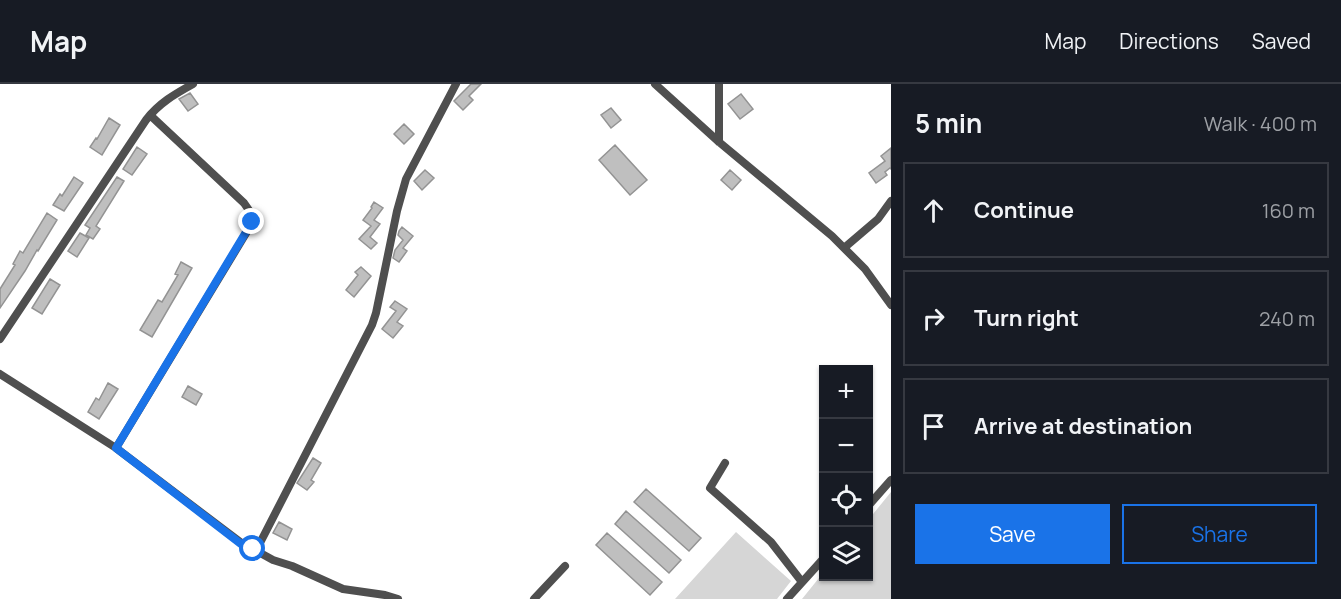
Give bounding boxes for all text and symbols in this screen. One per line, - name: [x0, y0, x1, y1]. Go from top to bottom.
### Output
- text: Map: [30, 22, 87, 60]
- text: Map: [1045, 27, 1086, 55]
- text: Directions: [1119, 27, 1219, 55]
- text: Saved: [1252, 27, 1311, 55]
- text: 5 min: [915, 105, 982, 141]
- text: Walk · 400 m: [1204, 110, 1317, 137]
- icon: ahead: [917, 194, 950, 227]
- text: Continue: [974, 195, 1074, 225]
- text: 160 m: [1262, 197, 1315, 224]
- route end: [238, 208, 264, 234]
- icon: right: [917, 302, 950, 335]
- text: Turn right: [974, 303, 1079, 333]
- text: 240 m: [1259, 305, 1315, 332]
- map controls: [819, 365, 873, 581]
- button: +: [819, 365, 873, 419]
- icon: arrive: [917, 410, 950, 443]
- text: Arrive at destination: [974, 411, 1192, 441]
- button: −: [819, 419, 873, 473]
- button: locate: [819, 473, 873, 527]
- button: Save: [915, 504, 1110, 564]
- button: Share: [1122, 504, 1317, 564]
- button: layers: [819, 527, 873, 581]
- route start: [239, 535, 265, 561]

